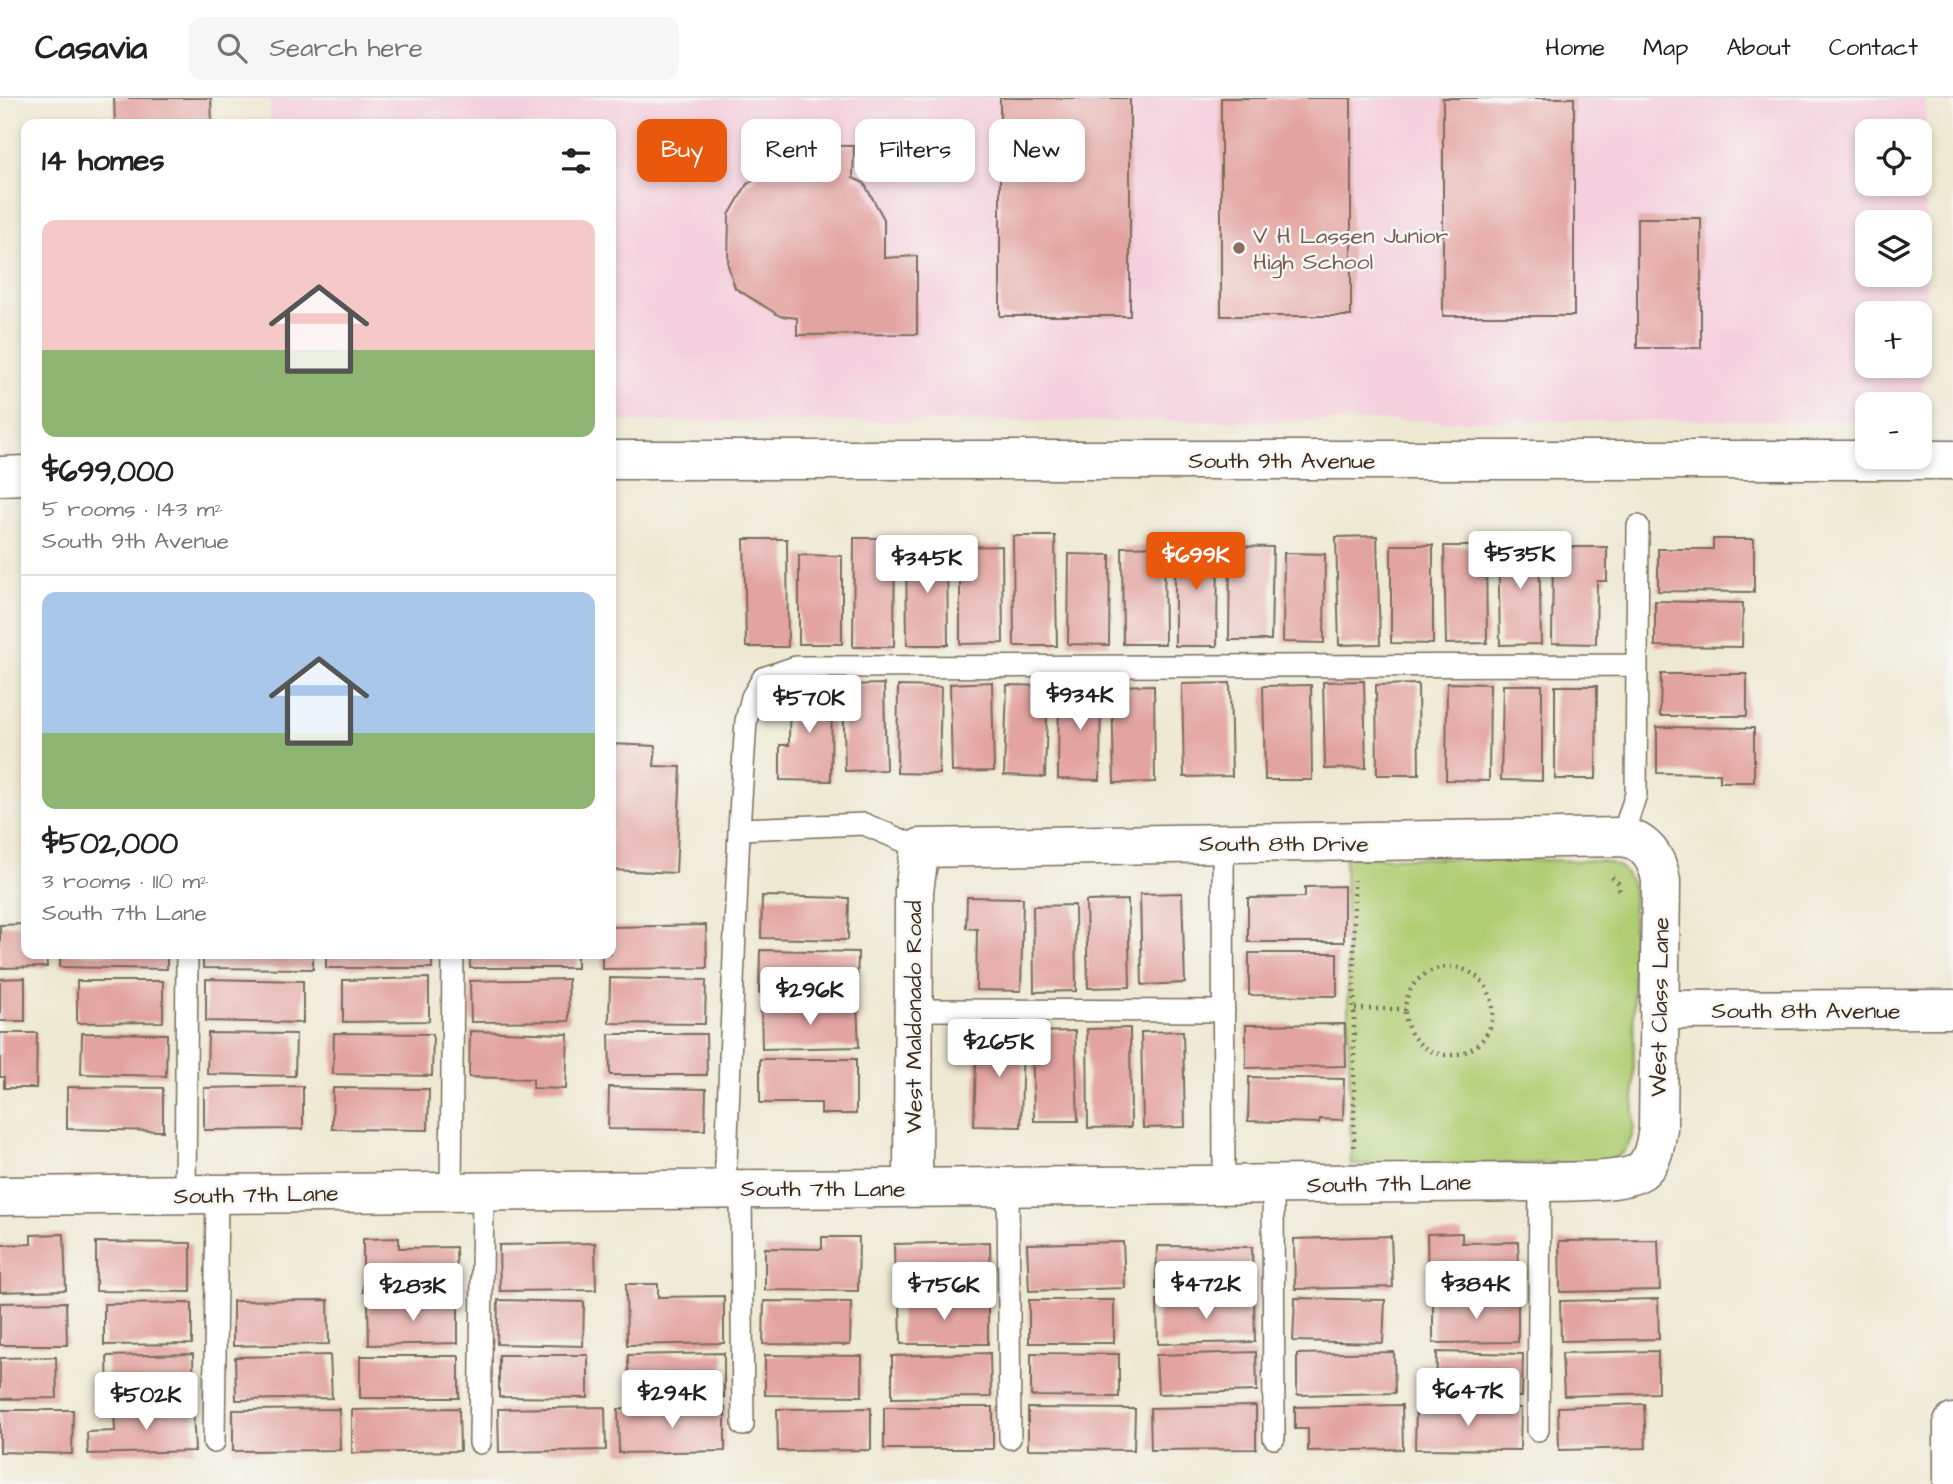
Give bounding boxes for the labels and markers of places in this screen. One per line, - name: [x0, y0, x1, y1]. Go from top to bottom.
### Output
- place label: V H Lassen Junior High School: [1253, 220, 1448, 279]
- marker: V H Lassen Junior High School: [1231, 240, 1247, 256]
- pin: $699K: [1147, 532, 1245, 592]
- pin: $535K: [1471, 532, 1569, 591]
- pin: $345K: [878, 536, 976, 595]
- pin: $934K: [1031, 672, 1129, 732]
- pin: $570K: [760, 676, 858, 735]
- pin: $296K: [761, 968, 859, 1027]
- pin: $265K: [950, 1020, 1048, 1079]
- pin: $756K: [895, 1262, 993, 1322]
- pin: $472K: [1157, 1262, 1255, 1321]
- pin: $384K: [1427, 1262, 1525, 1321]
- pin: $283K: [364, 1264, 462, 1323]
- pin: $647K: [1419, 1368, 1517, 1428]
- pin: $294K: [623, 1370, 721, 1430]
- pin: $502K: [97, 1372, 195, 1432]

